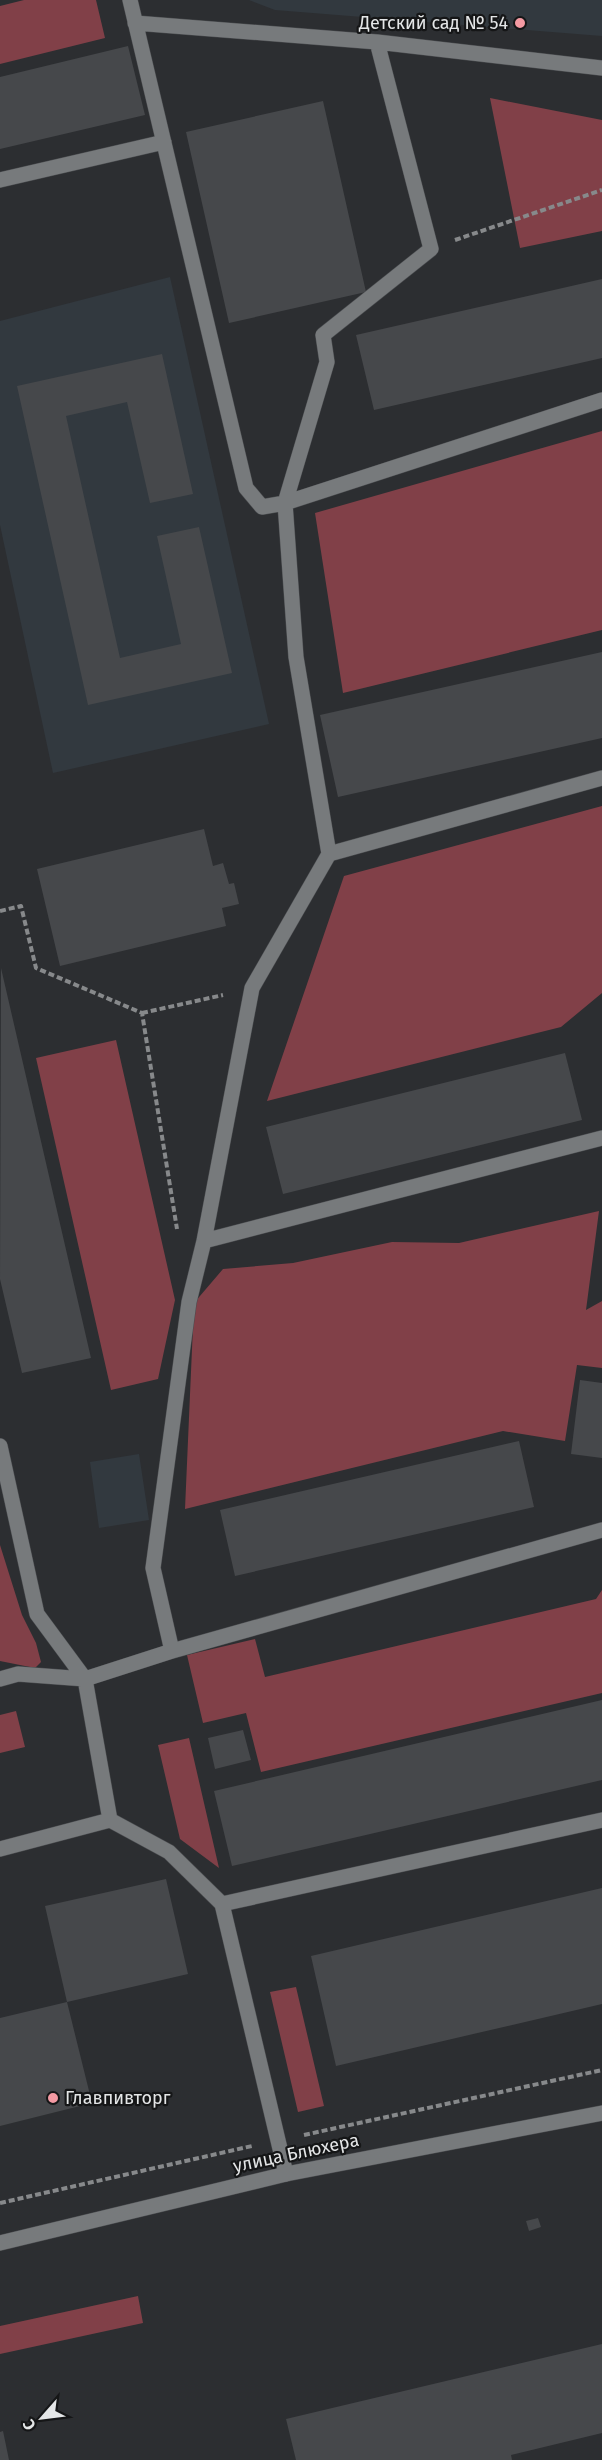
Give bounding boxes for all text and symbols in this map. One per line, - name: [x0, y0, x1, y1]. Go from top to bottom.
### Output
- place label: Детский сад № 54: [358, 12, 508, 34]
- marker: Детский сад № 54: [513, 16, 527, 30]
- place label: Главпивторг: [65, 2087, 171, 2109]
- marker: Главпивторг: [46, 2091, 60, 2105]
- street label: улица Блюхера: [231, 2129, 361, 2177]
- north arrow: [12, 2388, 72, 2448]
- text: С: [18, 2416, 40, 2433]

